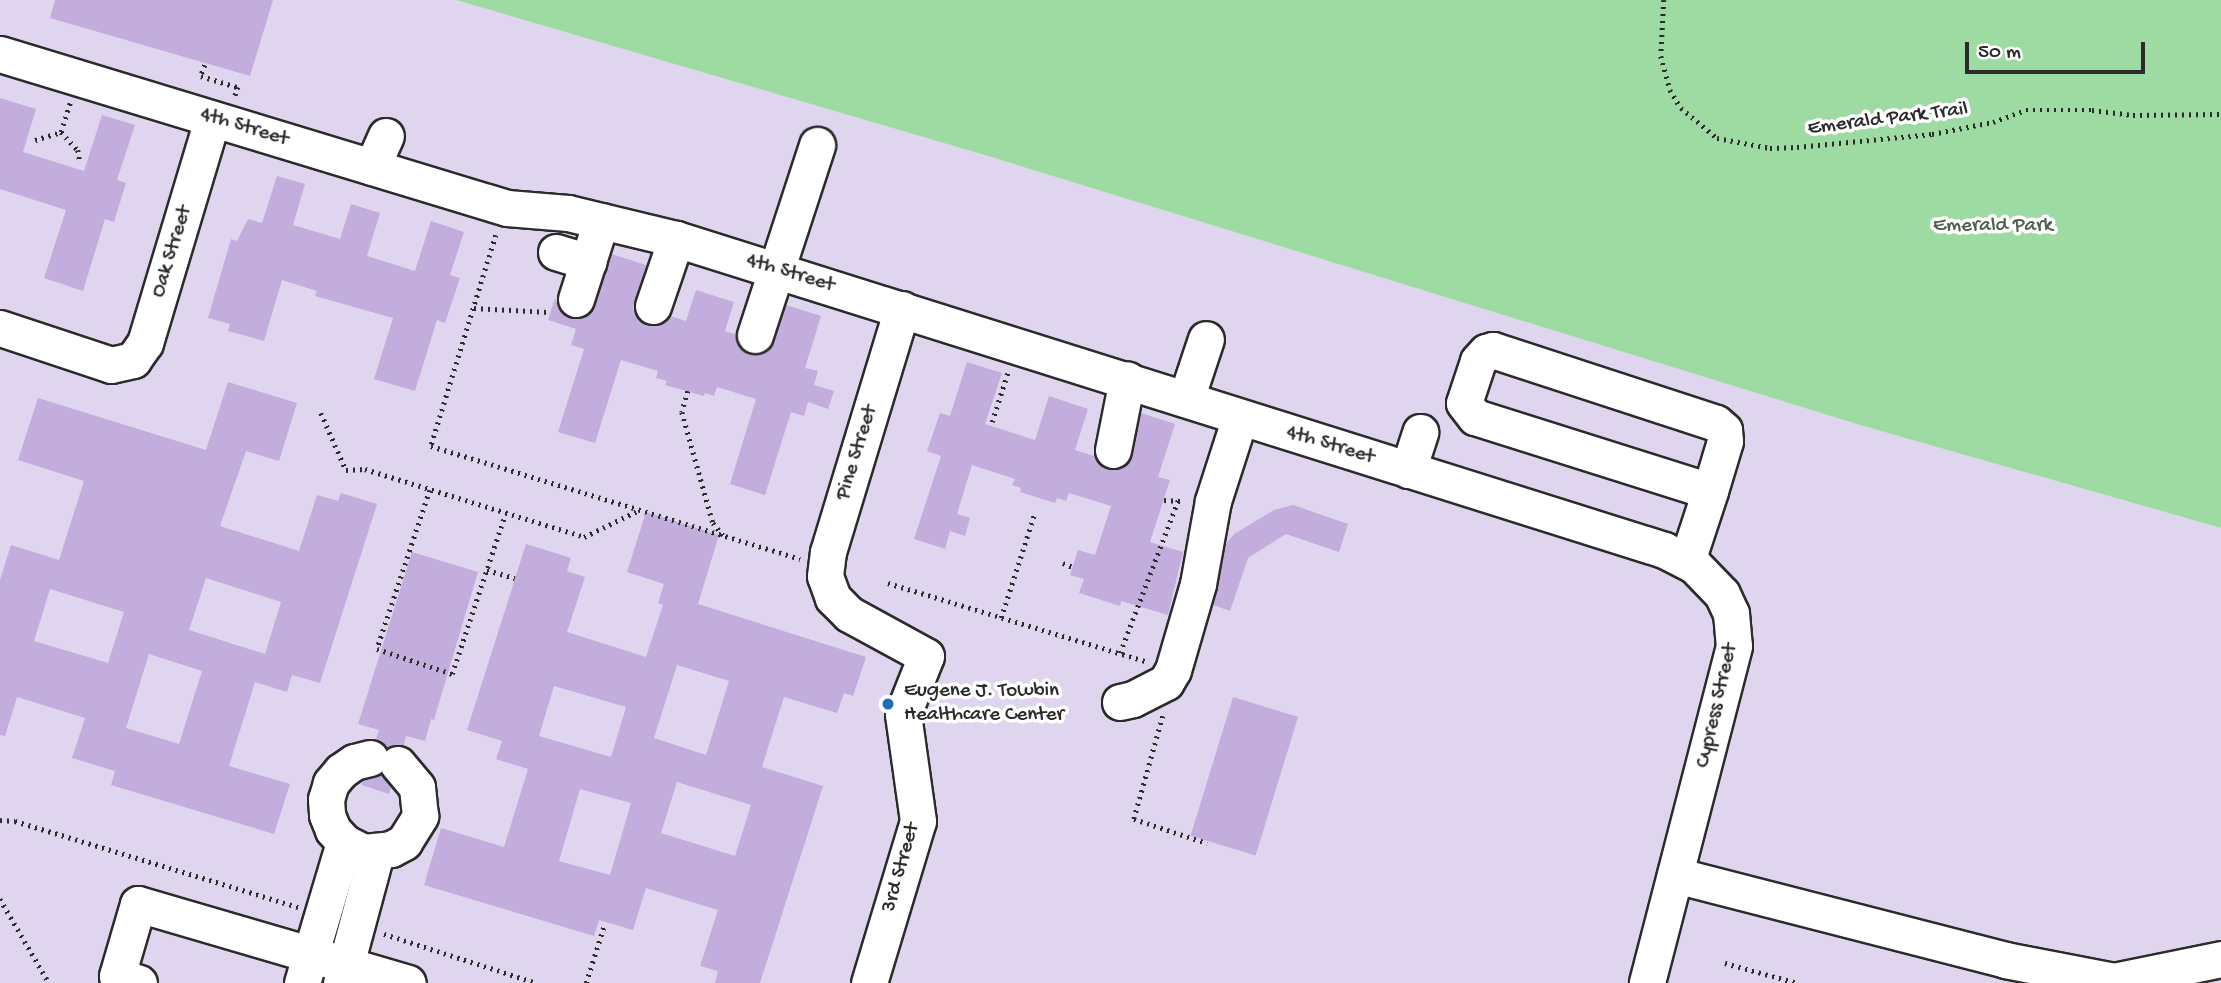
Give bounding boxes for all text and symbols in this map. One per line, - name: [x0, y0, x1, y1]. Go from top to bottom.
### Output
- scale bar: [1969, 28, 2149, 72]
- text: 50 m: [1978, 41, 2021, 66]
- street label: Emerald Park Trail: [1806, 98, 1970, 142]
- street label: 4th Street: [197, 103, 291, 153]
- street label: Oak Street: [147, 203, 199, 301]
- park label: Emerald Park: [1933, 214, 2053, 240]
- street label: 4th Street: [743, 249, 837, 299]
- street label: Pine Street: [832, 402, 884, 504]
- street label: 4th Street: [1283, 421, 1377, 471]
- street label: Cypress Street: [1691, 641, 1745, 771]
- place label: Eugene J. Towbin Healthcare Center: [904, 679, 1064, 729]
- marker: Eugene J. Towbin Healthcare Center: [878, 694, 898, 714]
- street label: 3rd Street: [877, 820, 927, 916]

